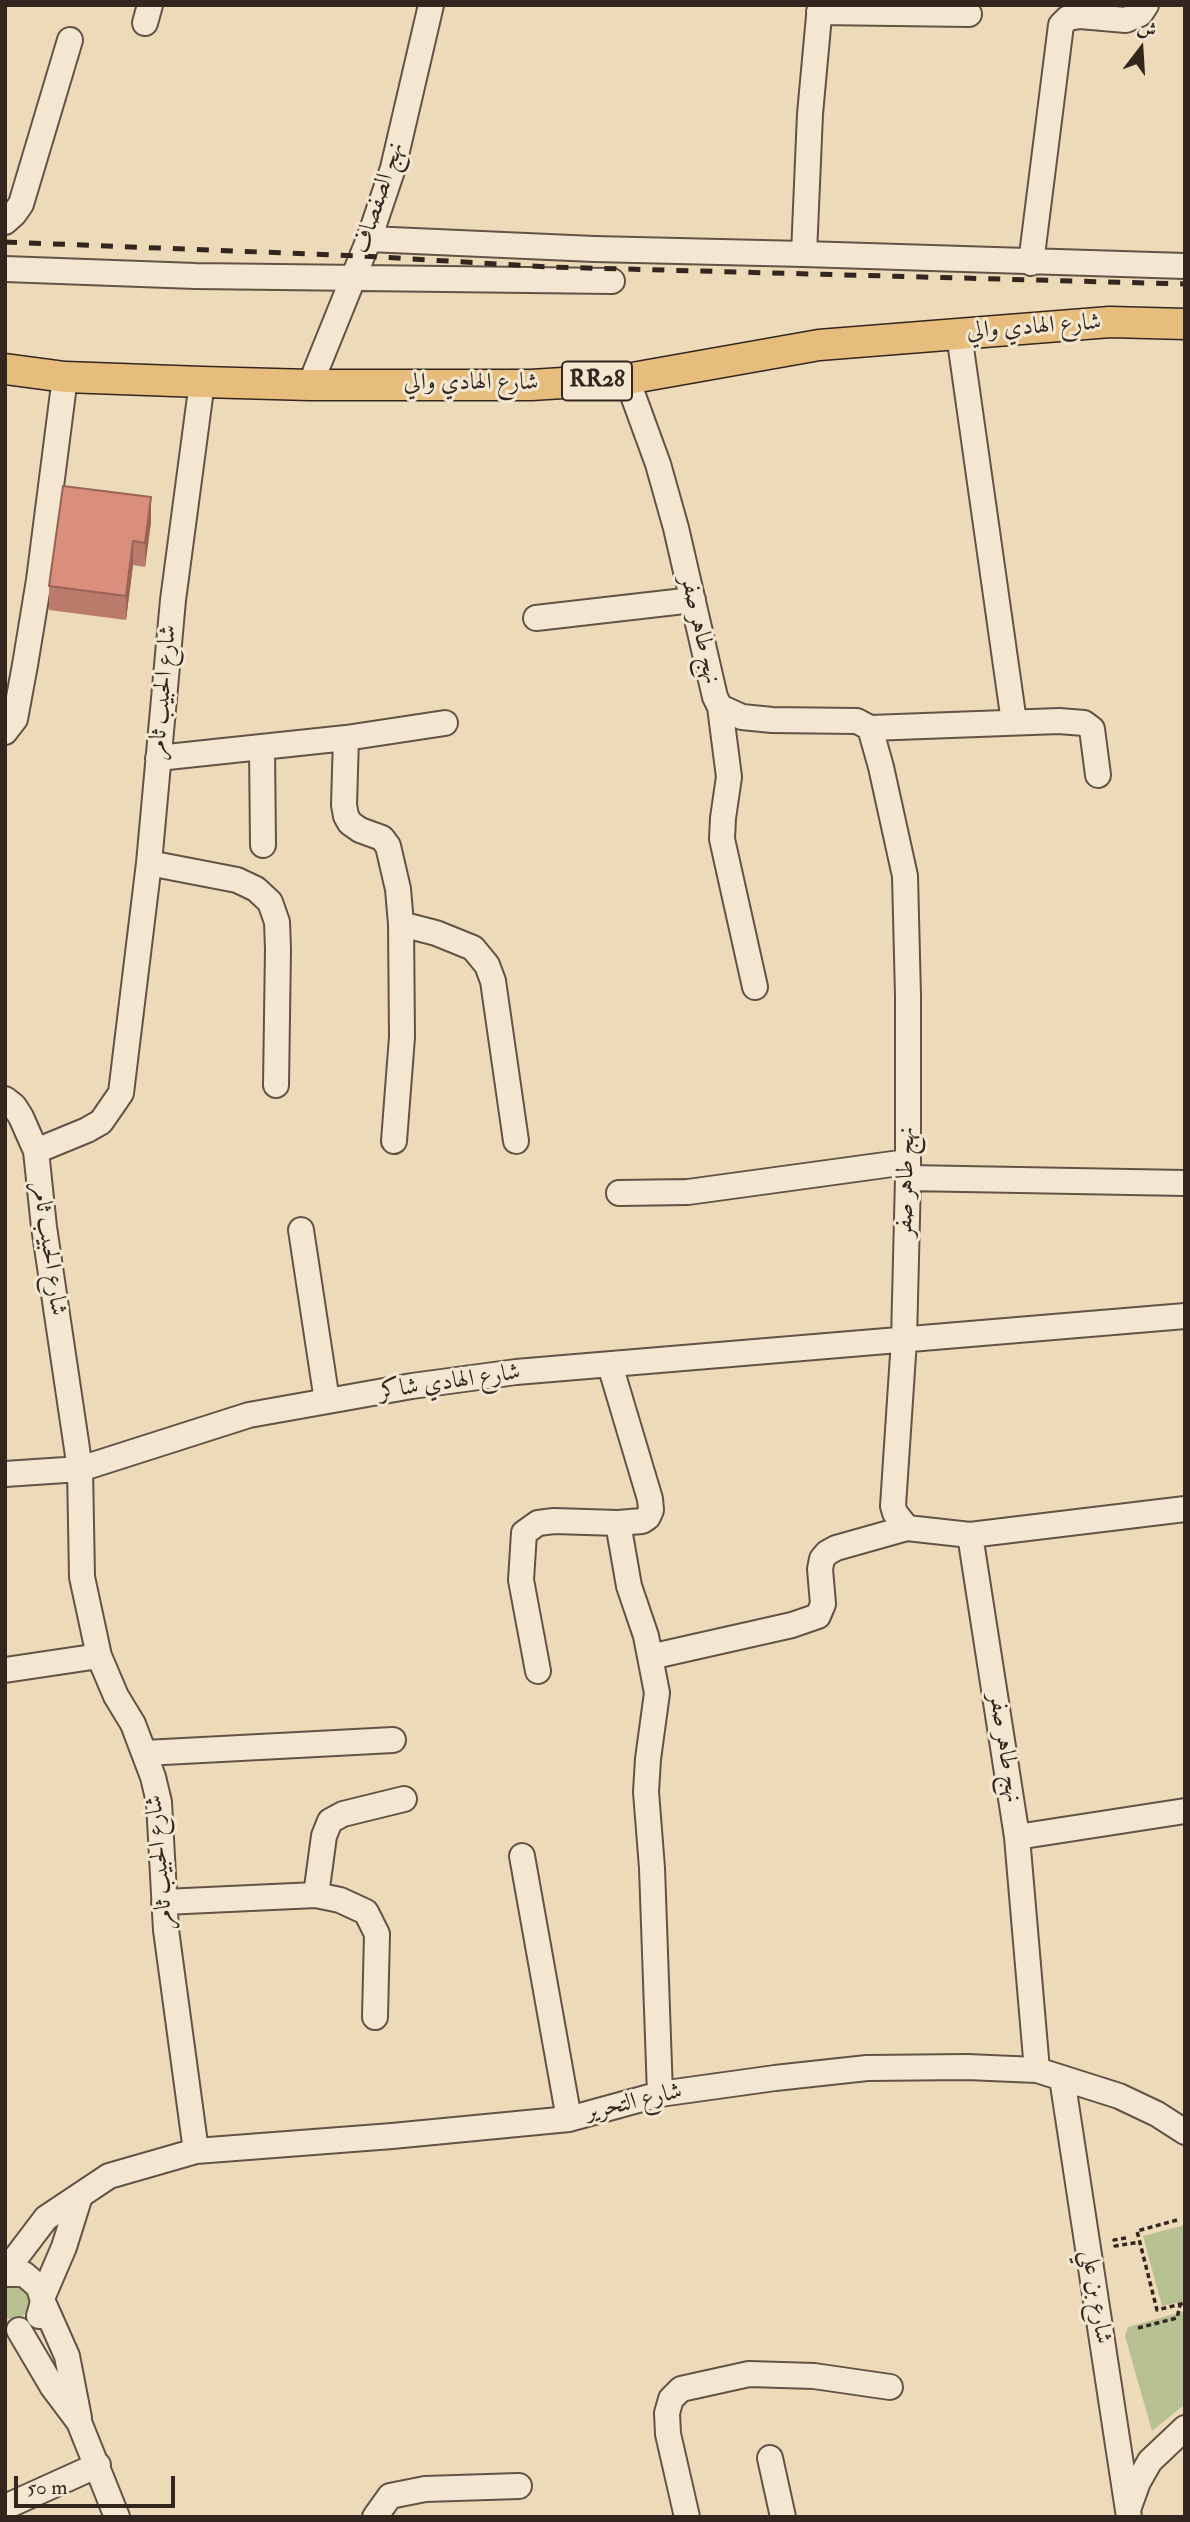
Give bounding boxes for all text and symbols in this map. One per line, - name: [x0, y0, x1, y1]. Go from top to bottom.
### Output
- north arrow: [1106, 14, 1176, 84]
- text: ش: [1135, 15, 1160, 43]
- street label: نهج الصفصاف: [348, 139, 412, 257]
- street label: شارع الهادي والي: [966, 309, 1102, 347]
- road number: RR28: [562, 362, 632, 400]
- street label: شارع الهادي والي: [404, 370, 538, 398]
- street label: نهج طاهر صفر: [673, 573, 725, 687]
- street label: شارع الحبيب ثامر: [144, 624, 184, 760]
- street label: نهج طاهر صفر: [892, 1127, 922, 1237]
- street label: شارع الحبيب ثامر: [24, 1180, 72, 1318]
- street label: شارع الهادي شاكر: [378, 1359, 522, 1407]
- street label: نهج طاهر صفر: [981, 1691, 1027, 1805]
- street label: شارع الحبيب ثامر: [141, 1794, 181, 1930]
- street label: شارع التحرير: [583, 2078, 685, 2128]
- street label: شارع بن علي: [1073, 2248, 1117, 2346]
- scale bar: [18, 2462, 178, 2506]
- text: 50 m: [27, 2474, 68, 2501]

